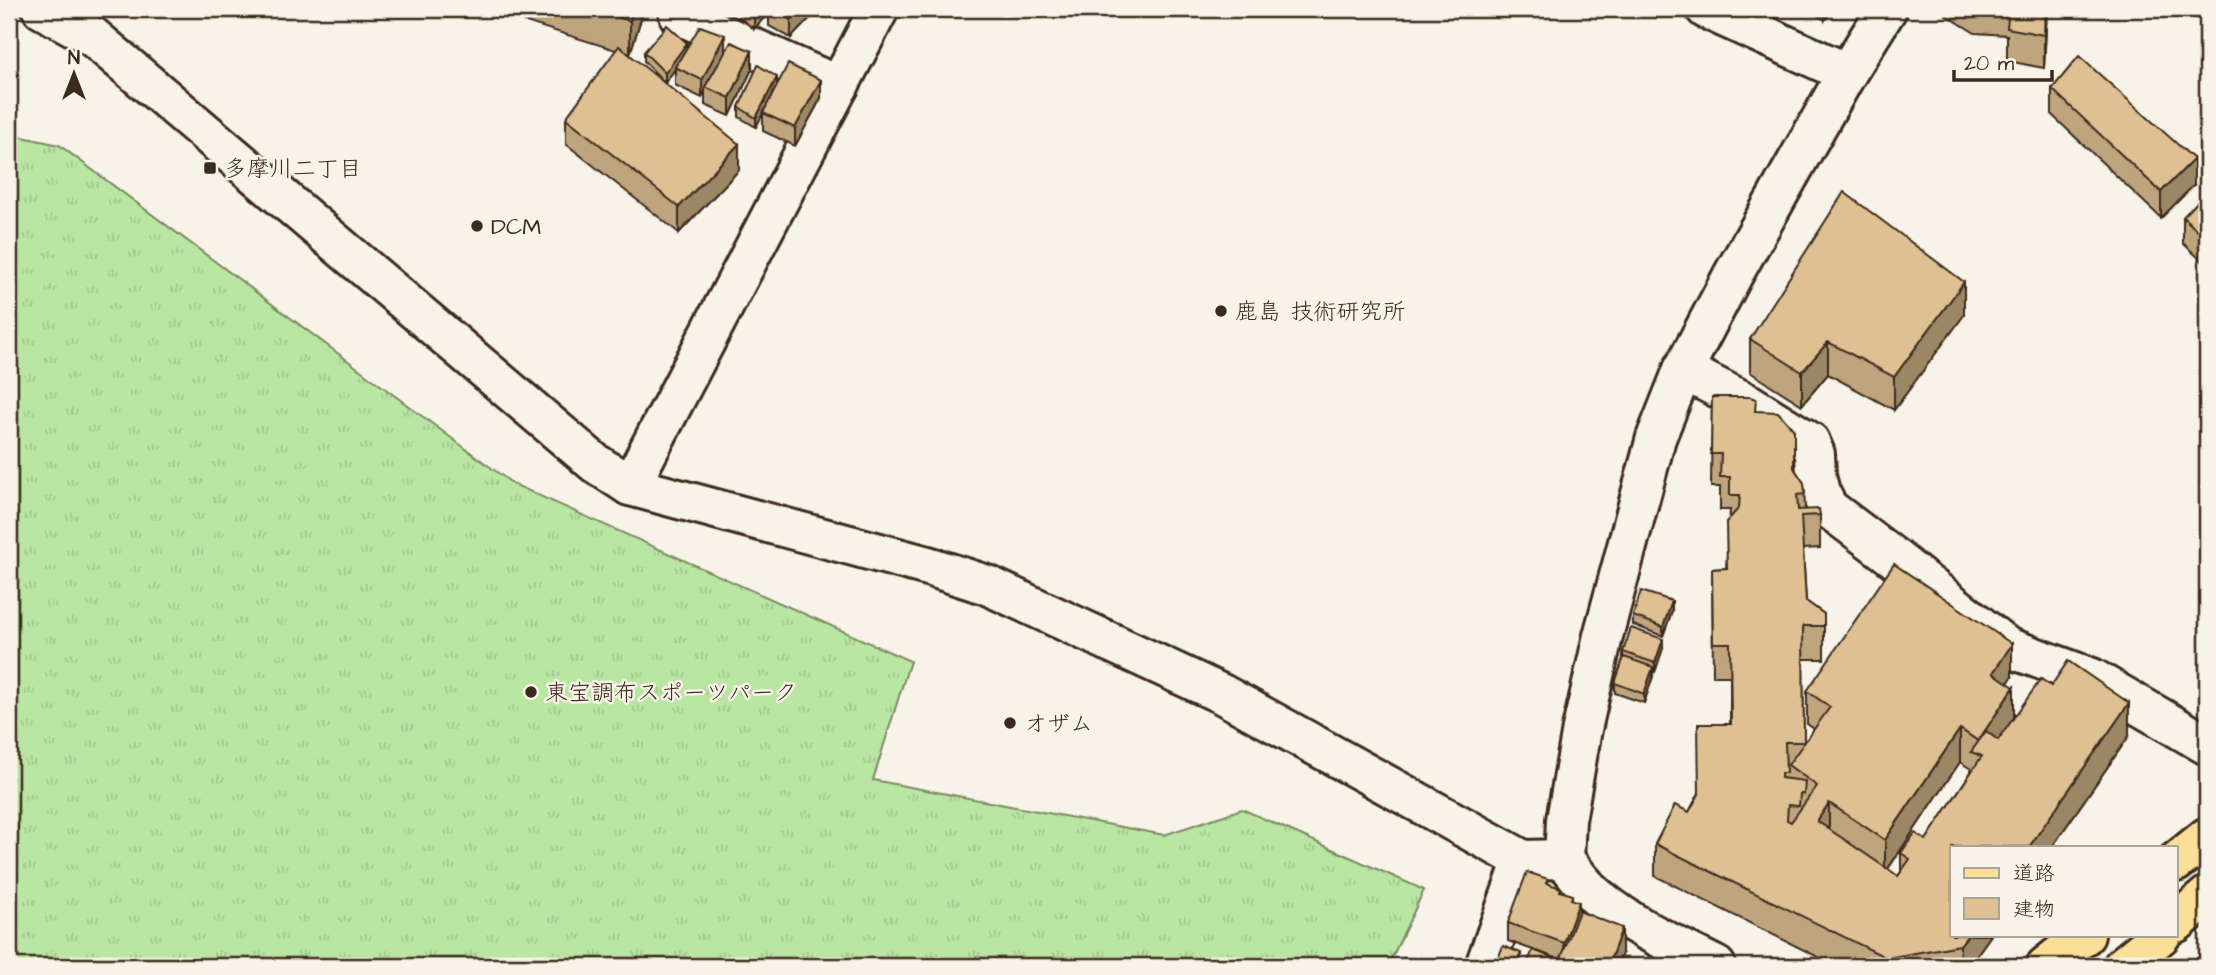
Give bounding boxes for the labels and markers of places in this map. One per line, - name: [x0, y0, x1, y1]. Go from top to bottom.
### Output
- place label: 多摩川二丁目: [224, 153, 362, 185]
- marker: 多摩川二丁目: [202, 160, 218, 176]
- place label: DCM: [491, 211, 541, 243]
- marker: DCM: [469, 218, 485, 234]
- place label: 鹿島 技術研究所: [1235, 296, 1405, 328]
- marker: 鹿島 技術研究所: [1213, 303, 1229, 319]
- place label: 東宝調布スポーツパーク: [545, 677, 797, 709]
- marker: 東宝調布スポーツパーク: [523, 684, 539, 700]
- place label: オザム: [1024, 708, 1093, 740]
- marker: オザム: [1002, 715, 1018, 731]

